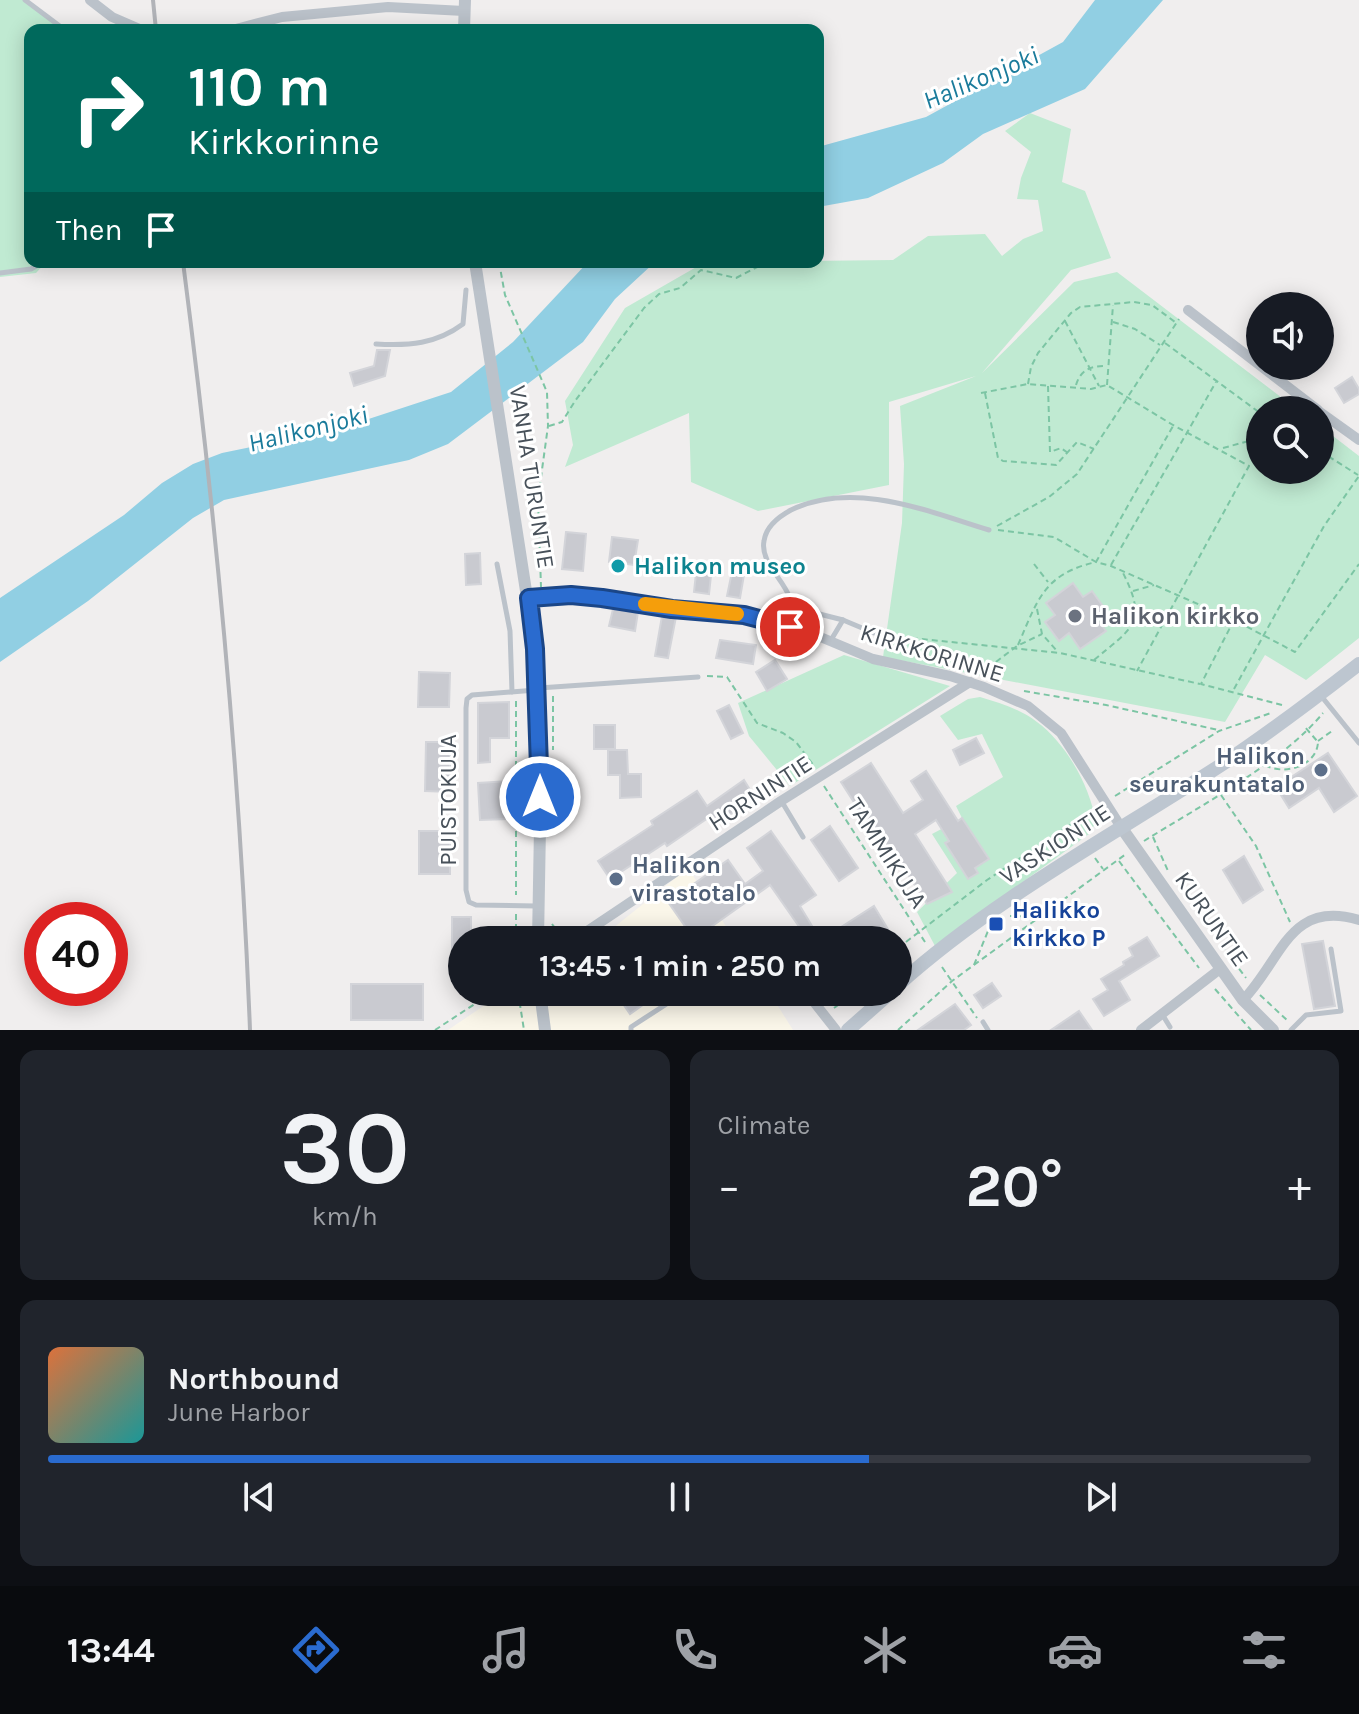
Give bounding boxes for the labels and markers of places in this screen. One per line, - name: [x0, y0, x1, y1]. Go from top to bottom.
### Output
- place label: Halikon museo: [634, 552, 806, 580]
- marker: Halikon museo: [609, 557, 627, 575]
- pin: [756, 593, 824, 661]
- place label: Halikon kirkko: [1091, 602, 1259, 630]
- marker: Halikon kirkko: [1066, 607, 1084, 625]
- place label: Halikon seurakuntatalo: [1129, 742, 1305, 798]
- marker: Halikon seurakuntatalo: [1312, 761, 1330, 779]
- place label: Halikon virastotalo: [632, 851, 756, 907]
- marker: Halikon virastotalo: [607, 870, 625, 888]
- place label: Halikko kirkko P: [1012, 896, 1106, 952]
- marker: Halikko kirkko P: [987, 915, 1005, 933]

